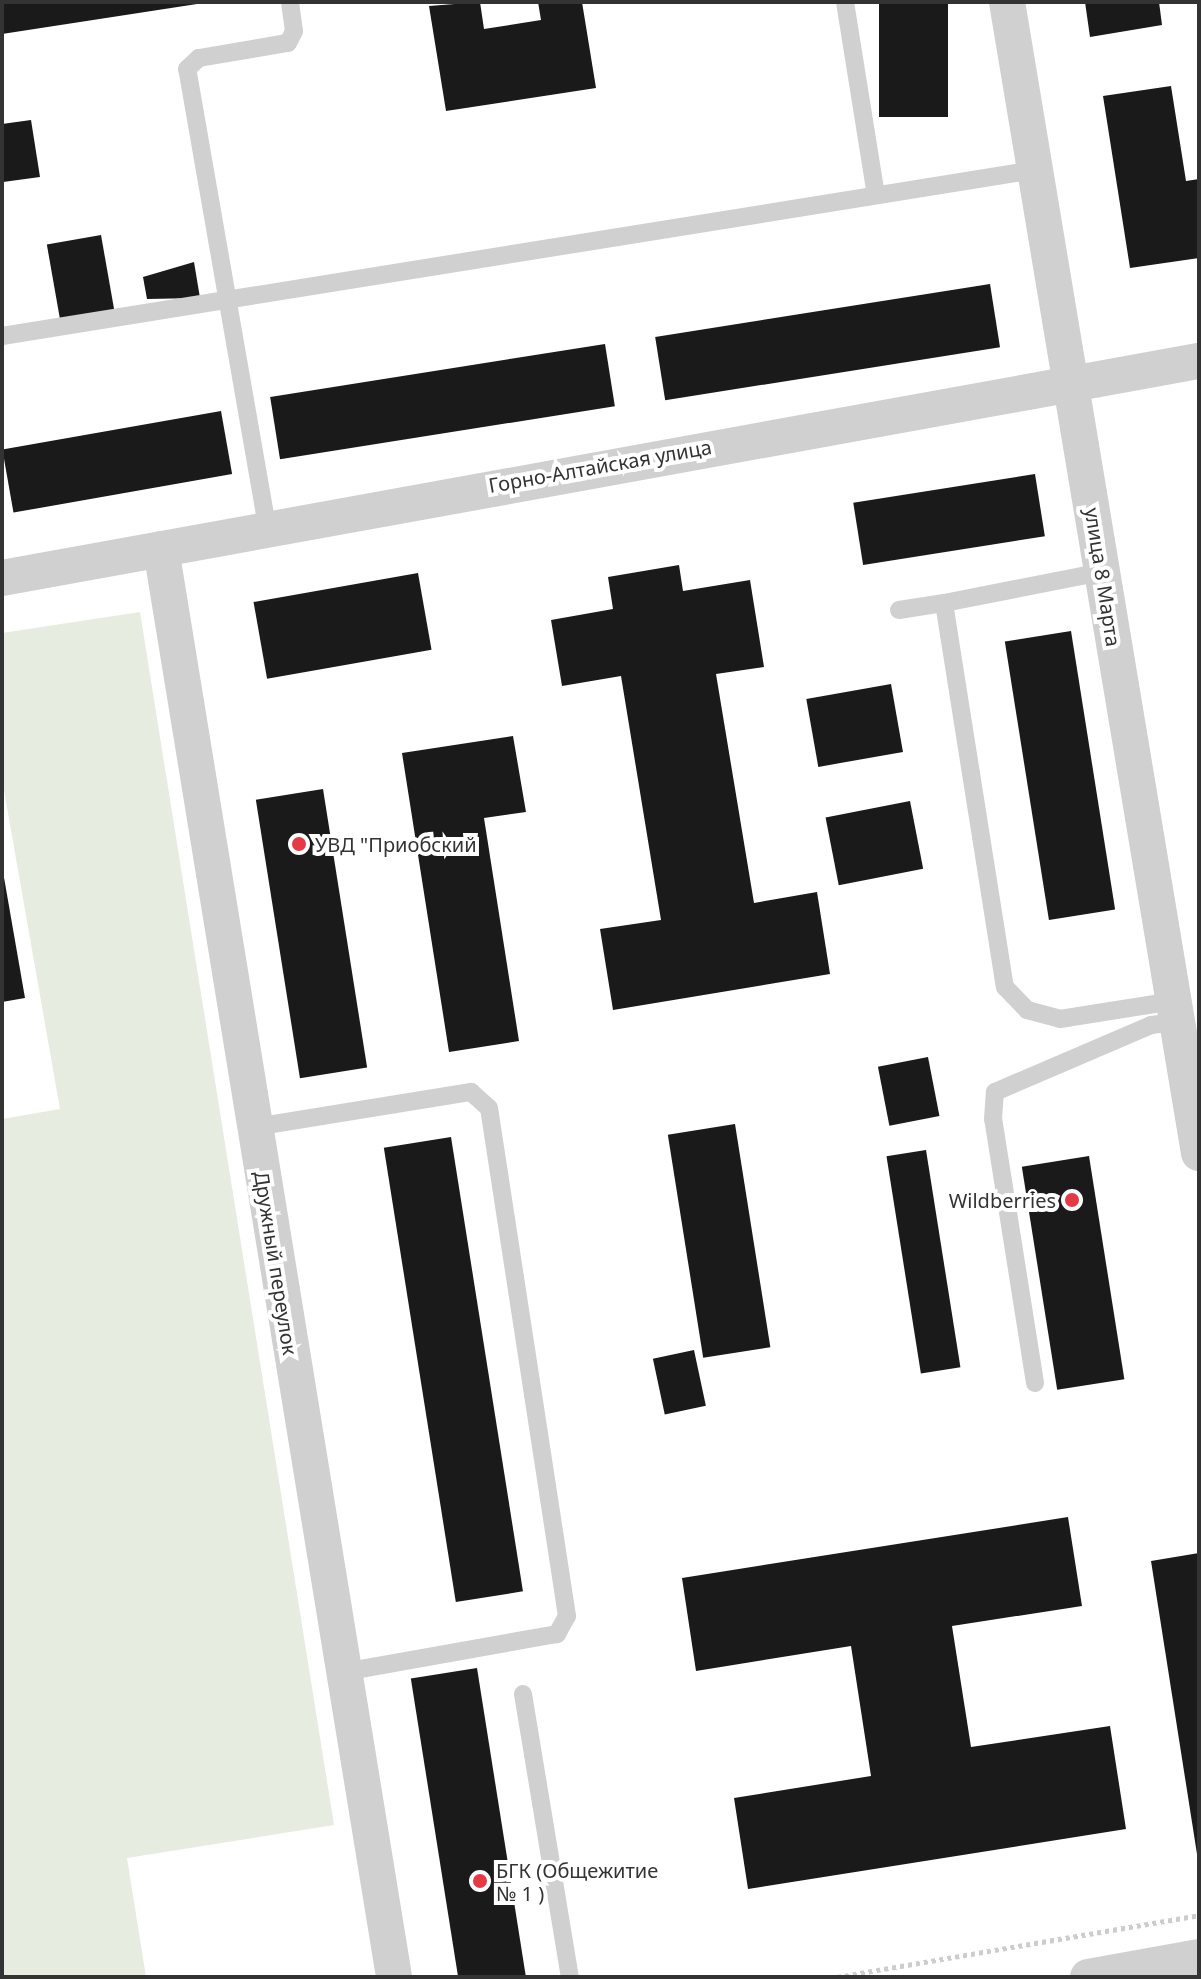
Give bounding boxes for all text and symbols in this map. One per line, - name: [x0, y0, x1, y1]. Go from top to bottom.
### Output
- street label: Горно-Алтайская улица: [487, 435, 713, 497]
- street label: улица 8 Марта: [1080, 506, 1126, 648]
- place label: УВД "Приобский: [315, 832, 477, 856]
- marker: УВД "Приобский: [290, 835, 308, 853]
- street label: Дружный переулок: [250, 1169, 302, 1357]
- place label: Wildberries: [949, 1188, 1056, 1212]
- marker: Wildberries: [1063, 1191, 1081, 1209]
- place label: БГК (Общежитие № 1 ): [496, 1858, 658, 1905]
- marker: БГК (Общежитие № 1 ): [471, 1872, 489, 1890]

